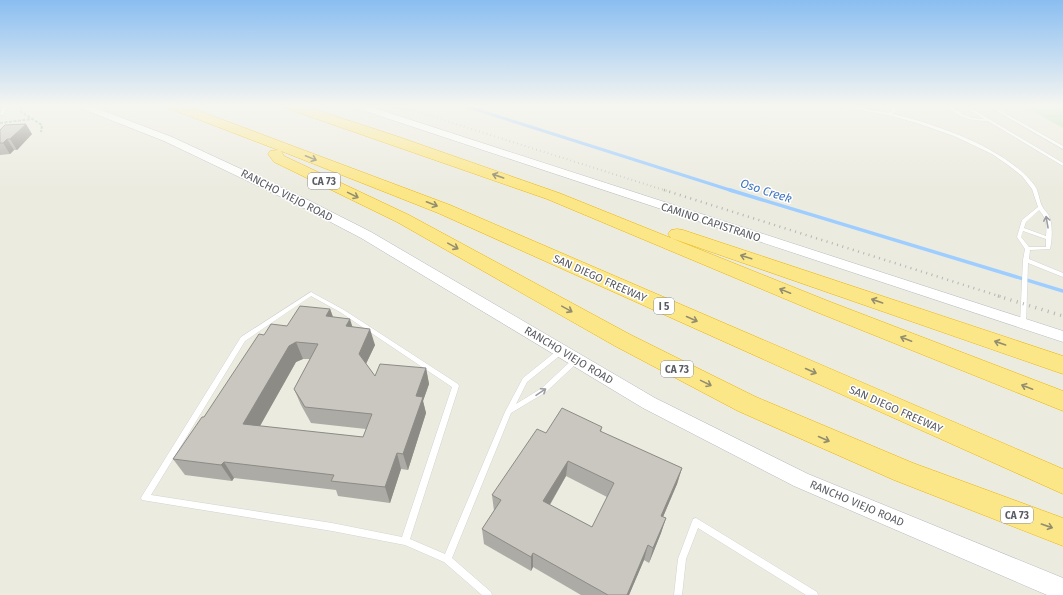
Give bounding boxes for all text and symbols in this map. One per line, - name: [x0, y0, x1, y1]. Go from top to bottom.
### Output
- one-way arrow: [305, 155, 317, 162]
- street label: RANCHO VIEJO ROAD: [239, 167, 335, 224]
- one-way arrow: [491, 172, 504, 179]
- road number: CA 73: [308, 173, 340, 189]
- water label: Oso Creek: [738, 176, 794, 206]
- one-way arrow: [347, 192, 359, 199]
- street label: CAMINO CAPISTRANO: [659, 200, 762, 245]
- one-way arrow: [426, 201, 438, 209]
- one-way arrow: [1043, 216, 1051, 229]
- one-way arrow: [447, 243, 459, 251]
- street label: SAN DIEGO FREEWAY: [551, 252, 649, 305]
- one-way arrow: [741, 252, 753, 260]
- one-way arrow: [779, 287, 791, 294]
- one-way arrow: [870, 297, 883, 304]
- road number: I 5: [654, 298, 674, 314]
- one-way arrow: [561, 305, 573, 313]
- one-way arrow: [686, 316, 698, 323]
- street label: RANCHO VIEJO ROAD: [522, 324, 615, 387]
- one-way arrow: [900, 335, 912, 342]
- one-way arrow: [993, 339, 1006, 346]
- road number: CA 73: [661, 361, 693, 377]
- one-way arrow: [805, 368, 817, 376]
- one-way arrow: [700, 380, 712, 387]
- one-way arrow: [1021, 382, 1033, 390]
- street label: SAN DIEGO FREEWAY: [847, 383, 945, 436]
- one-way arrow: [535, 388, 546, 396]
- one-way arrow: [818, 436, 830, 443]
- street label: RANCHO VIEJO ROAD: [808, 478, 906, 529]
- road number: CA 73: [1001, 507, 1033, 523]
- one-way arrow: [1041, 523, 1054, 530]

